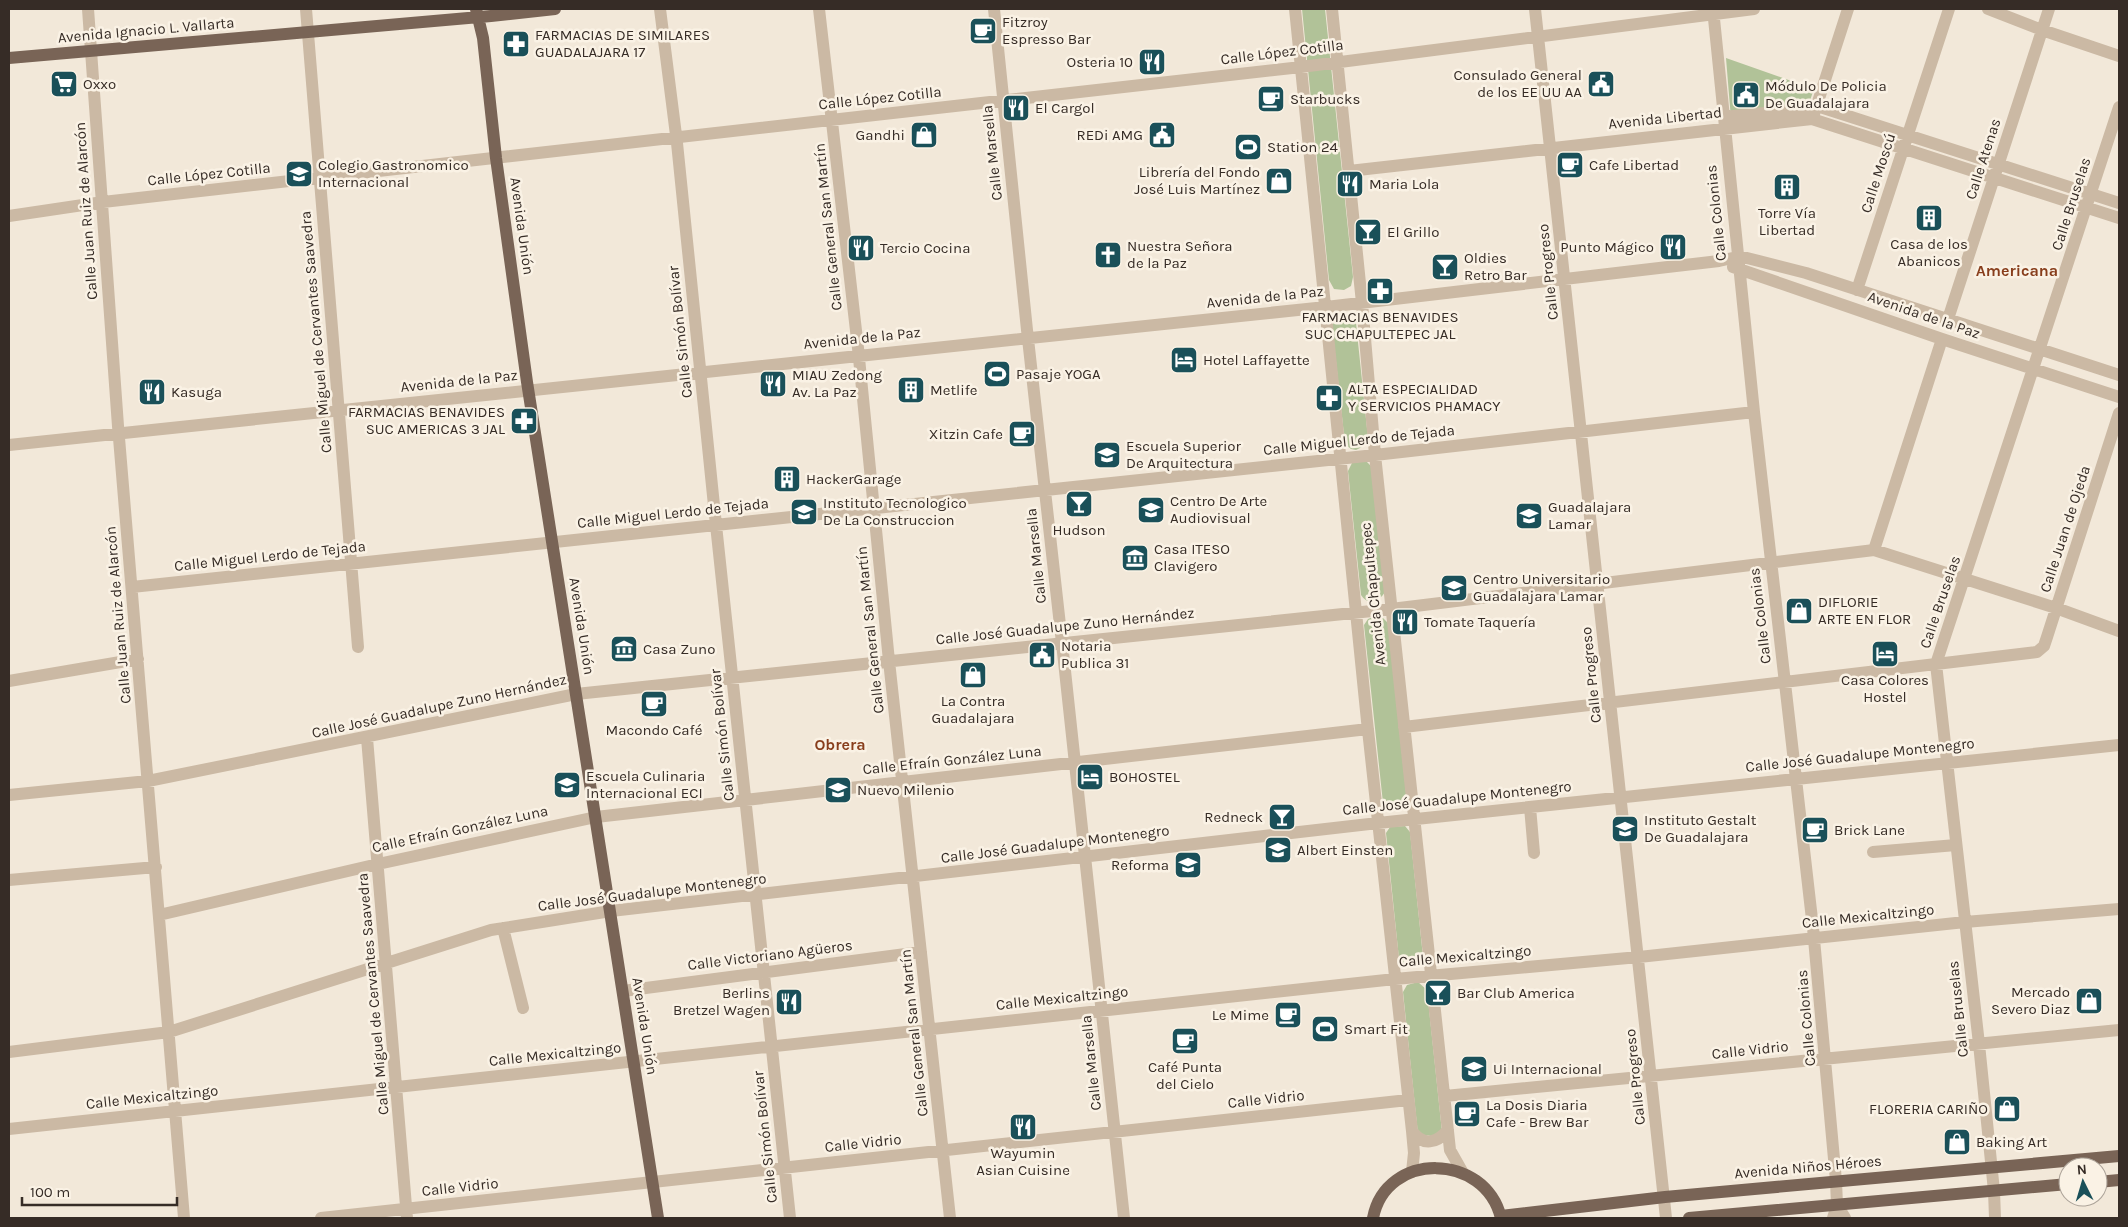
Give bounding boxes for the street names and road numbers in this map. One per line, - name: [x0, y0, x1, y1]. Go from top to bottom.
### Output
- street label: Avenida Ignacio L. Vallarta: [57, 13, 235, 47]
- street label: Calle López Cotilla: [1220, 36, 1344, 68]
- street label: Calle López Cotilla: [818, 83, 942, 113]
- street label: Avenida Libertad: [1607, 103, 1723, 133]
- street label: Calle Marsella: [978, 104, 1006, 202]
- street label: Calle Atenas: [1961, 116, 2005, 202]
- street label: Calle Juan Ruiz de Alarcón: [71, 121, 101, 301]
- street label: Calle Moscú: [1857, 131, 1899, 215]
- street label: Calle General San Martín: [810, 142, 846, 312]
- street label: Calle Bruselas: [2047, 155, 2095, 253]
- street label: Calle López Cotilla: [147, 159, 271, 189]
- street label: Calle Colonias: [1702, 164, 1730, 262]
- street label: Avenida Unión: [506, 176, 538, 276]
- street label: Calle Miguel de Cervantes Saavedra: [296, 210, 336, 454]
- street label: Calle Progreso: [1534, 223, 1562, 321]
- street label: Calle Simón Bolívar: [664, 264, 696, 399]
- street label: Avenida de la Paz: [1206, 282, 1324, 312]
- street label: Avenida de la Paz: [1865, 287, 1983, 343]
- street label: Avenida de la Paz: [803, 323, 921, 353]
- street label: Avenida de la Paz: [400, 366, 518, 396]
- street label: Calle Miguel Lerdo de Tejada: [1262, 421, 1456, 459]
- street label: Calle Juan de Ojeda: [2036, 463, 2094, 595]
- street label: Calle Miguel Lerdo de Tejada: [576, 494, 770, 532]
- street label: Calle Marsella: [1022, 507, 1050, 605]
- street label: Avenida Chapultepec: [1357, 522, 1389, 666]
- street label: Calle Juan Ruiz de Alarcón: [101, 525, 135, 705]
- street label: Calle Miguel Lerdo de Tejada: [173, 537, 367, 575]
- street label: Calle General San Martín: [852, 545, 888, 715]
- street label: Calle Bruselas: [1916, 553, 1964, 651]
- street label: Calle Colonias: [1745, 567, 1775, 665]
- street label: Avenida Unión: [565, 576, 599, 676]
- street label: Calle José Guadalupe Zuno Hernández: [935, 603, 1195, 649]
- street label: Calle Progreso: [1577, 626, 1605, 724]
- street label: Calle Simón Bolívar: [706, 667, 738, 802]
- street label: Calle José Guadalupe Zuno Hernández: [310, 670, 568, 742]
- street label: Calle José Guadalupe Montenegro: [1745, 734, 1975, 776]
- street label: Calle Efraín González Luna: [862, 742, 1042, 778]
- street label: Calle José Guadalupe Montenegro: [1342, 777, 1572, 819]
- street label: Calle Efraín González Luna: [370, 802, 550, 856]
- street label: Calle José Guadalupe Montenegro: [940, 821, 1170, 867]
- street label: Calle José Guadalupe Montenegro: [537, 869, 767, 915]
- street label: Calle Miguel de Cervantes Saavedra: [353, 872, 393, 1116]
- street label: Calle Mexicaltzingo: [1801, 900, 1935, 932]
- street label: Calle Victoriano Agüeros: [687, 936, 853, 974]
- street label: Calle Mexicaltzingo: [1398, 941, 1532, 971]
- street label: Calle General San Martín: [896, 948, 932, 1118]
- street label: Calle Bruselas: [1944, 960, 1972, 1058]
- street label: Calle Colonias: [1793, 969, 1819, 1067]
- street label: Avenida Unión: [628, 976, 662, 1076]
- street label: Calle Mexicaltzingo: [995, 982, 1129, 1014]
- street label: Calle Marsella: [1077, 1014, 1105, 1112]
- street label: Calle Progreso: [1621, 1028, 1649, 1126]
- street label: Calle Vidrio: [1711, 1037, 1789, 1063]
- street label: Calle Mexicaltzingo: [488, 1038, 622, 1070]
- street label: Calle Simón Bolívar: [749, 1069, 781, 1204]
- street label: Calle Mexicaltzingo: [85, 1081, 219, 1113]
- street label: Calle Vidrio: [1227, 1086, 1305, 1112]
- street label: Calle Vidrio: [824, 1130, 902, 1156]
- street label: Avenida Niños Héroes: [1733, 1152, 1883, 1182]
- street label: Calle Vidrio: [421, 1174, 499, 1200]

